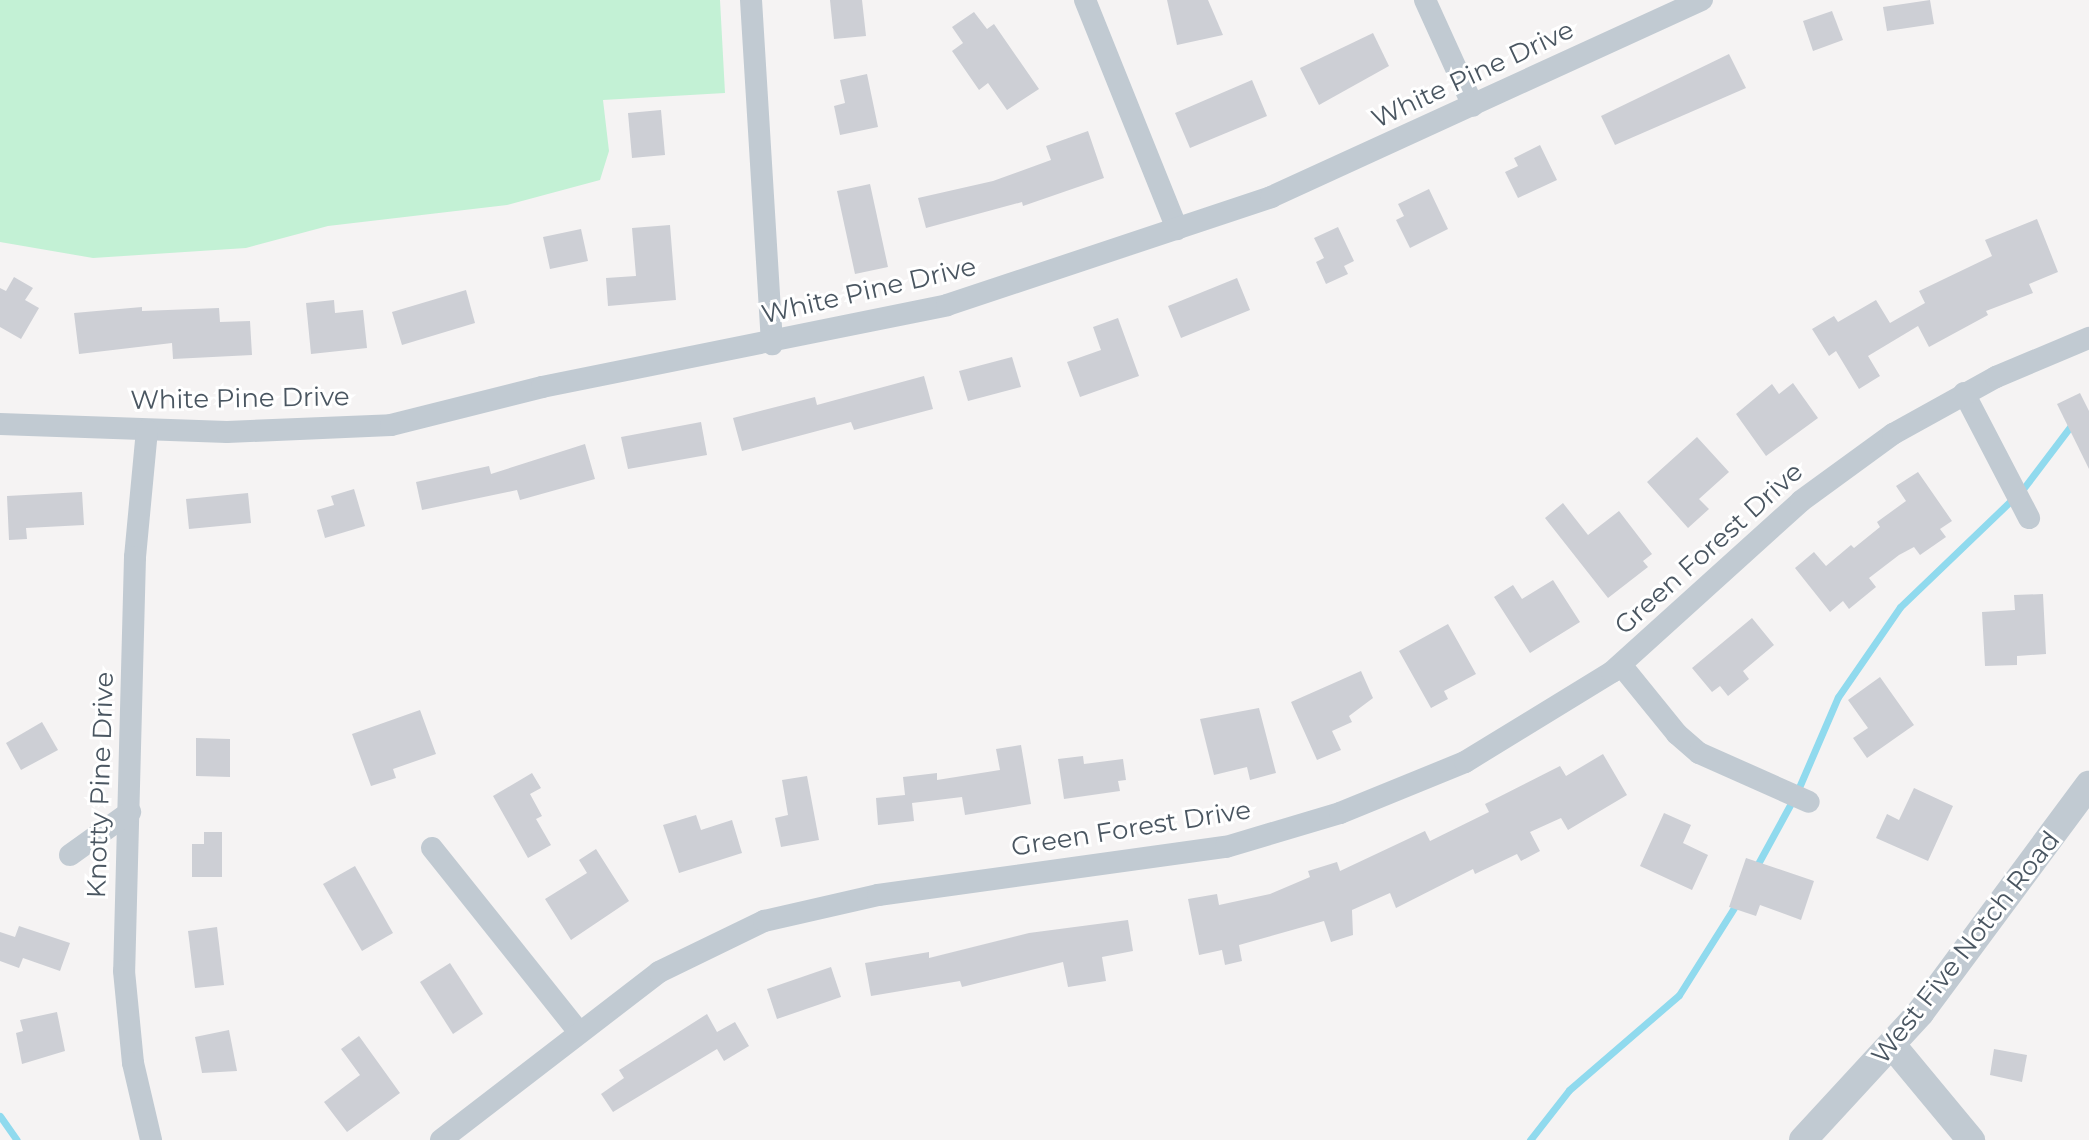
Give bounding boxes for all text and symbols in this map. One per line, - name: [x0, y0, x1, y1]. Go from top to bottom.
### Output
- street label: White Pine Drive: [1367, 15, 1579, 135]
- street label: White Pine Drive: [759, 251, 979, 331]
- street label: White Pine Drive: [130, 381, 350, 417]
- street label: Green Forest Drive: [1609, 456, 1809, 642]
- street label: Knotty Pine Drive: [81, 671, 121, 899]
- street label: Green Forest Drive: [1009, 795, 1253, 863]
- street label: West Five Notch Road: [1865, 825, 2067, 1071]

